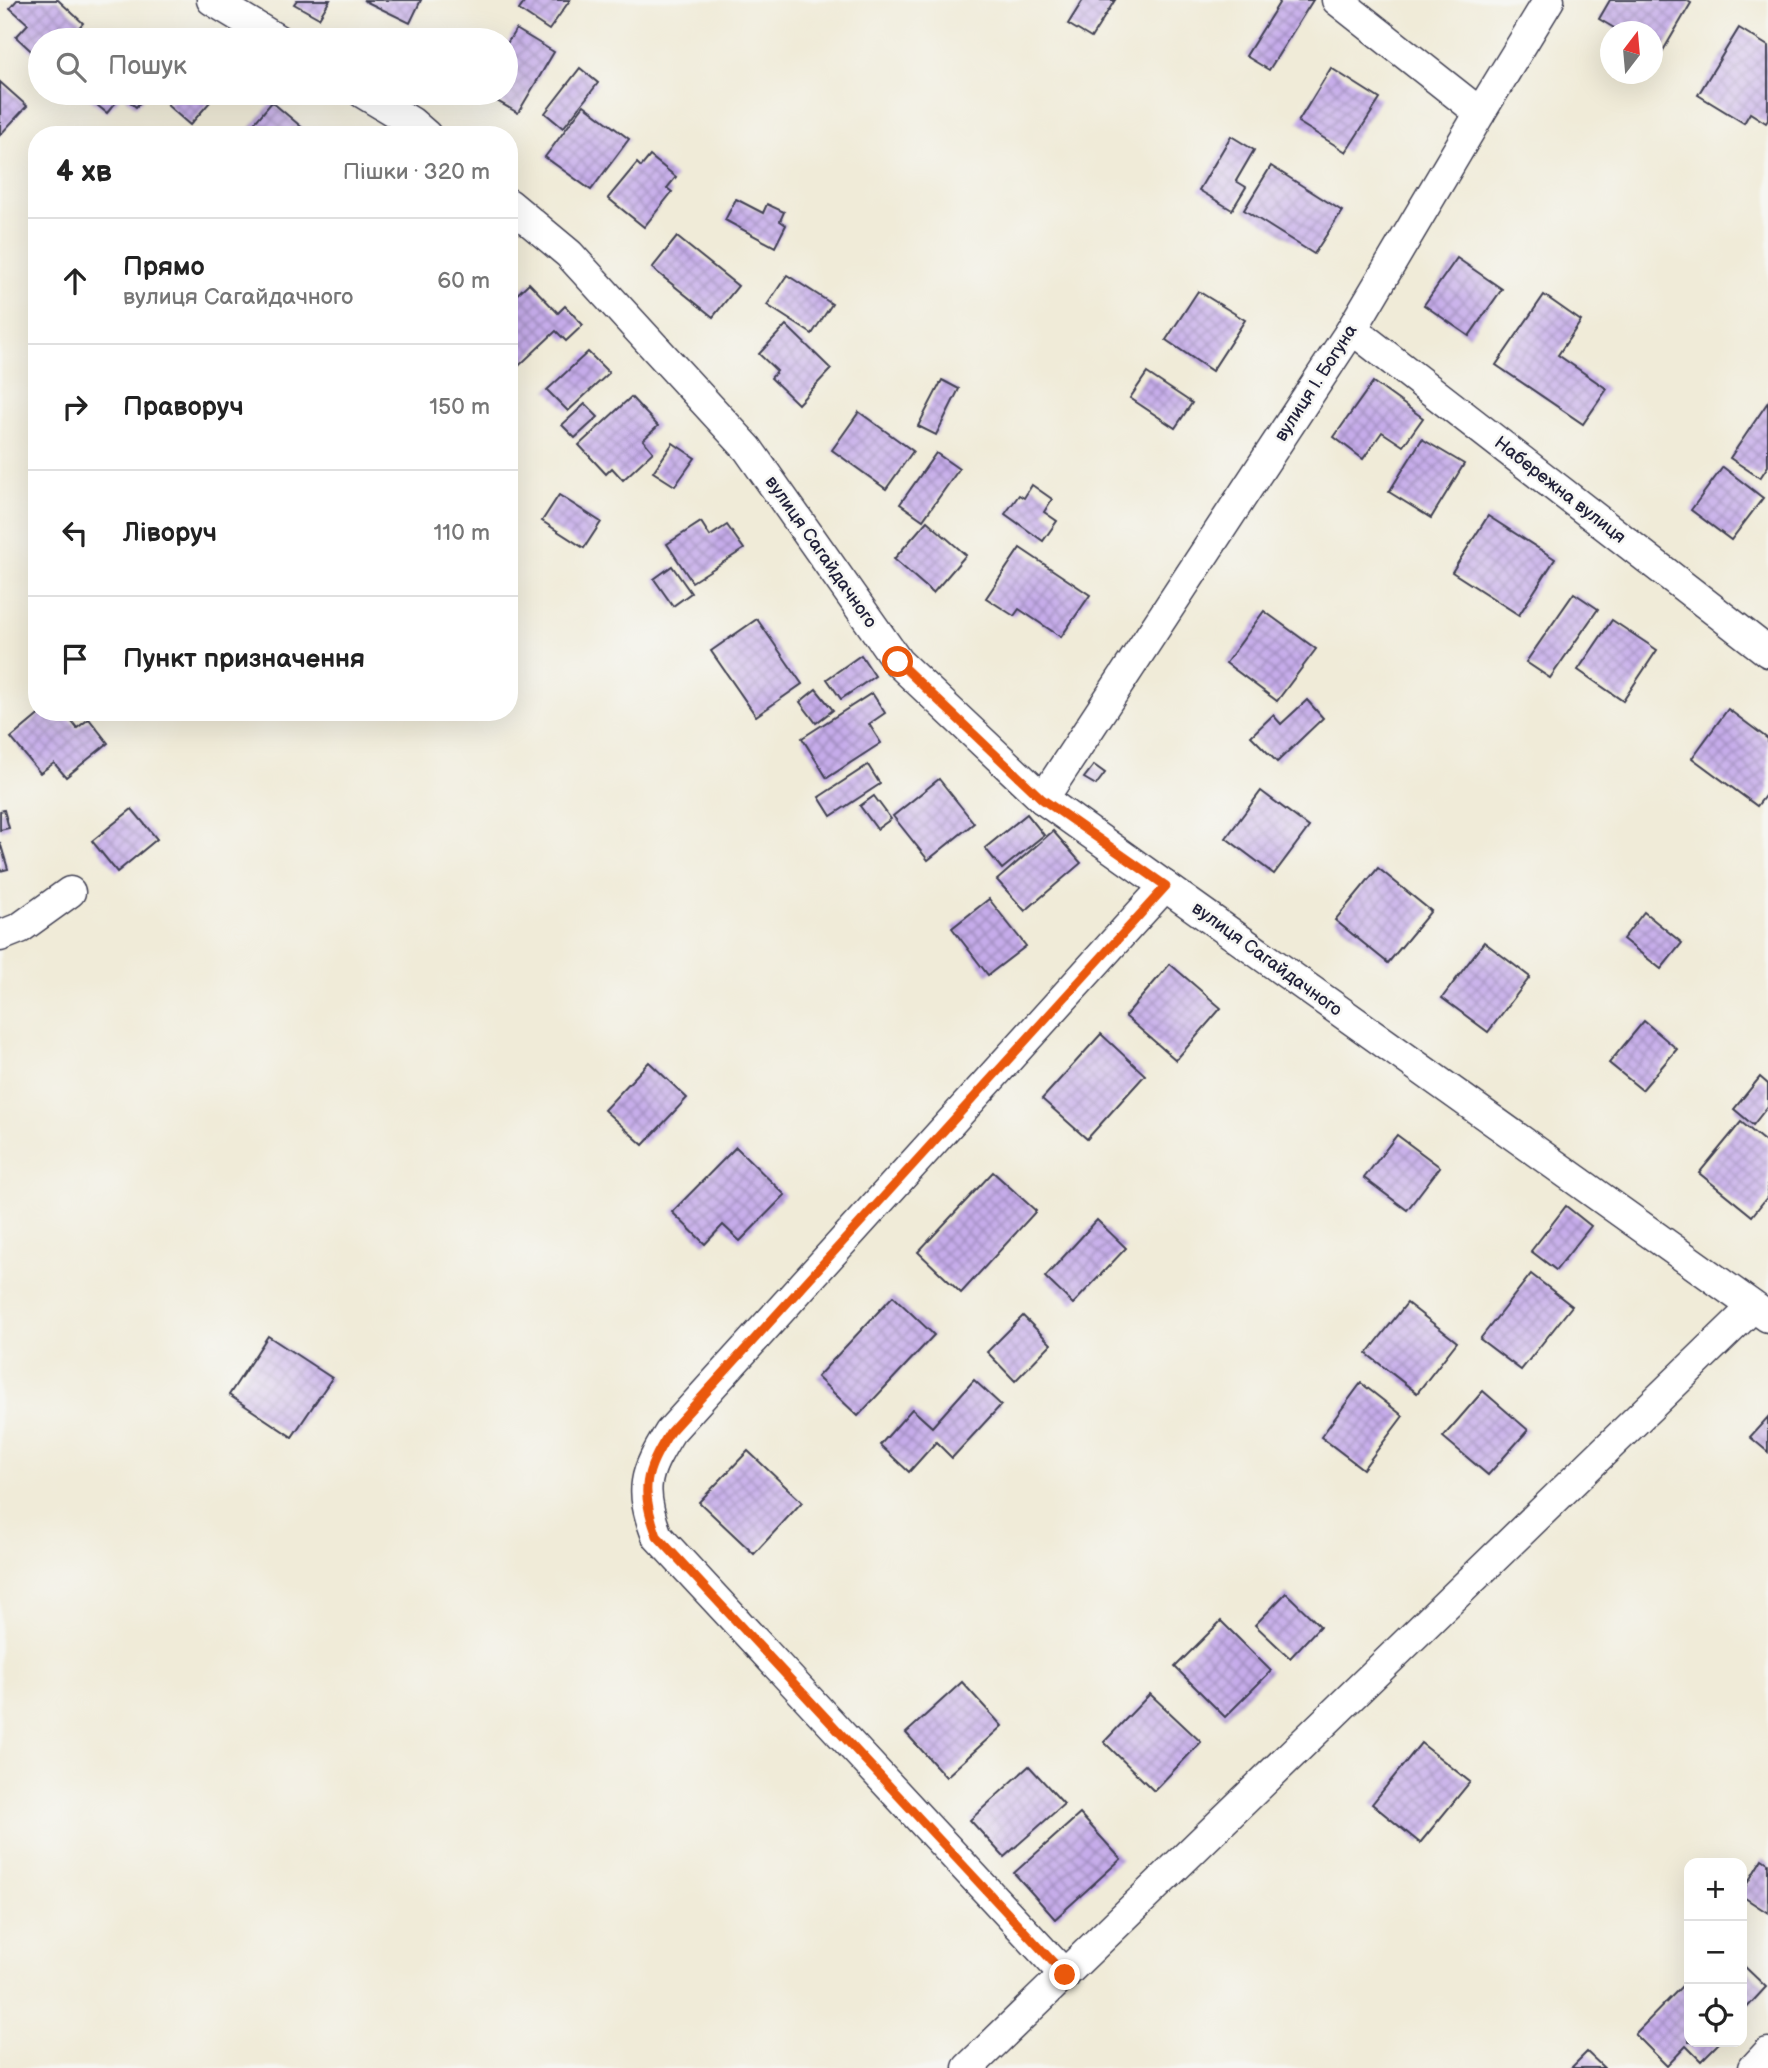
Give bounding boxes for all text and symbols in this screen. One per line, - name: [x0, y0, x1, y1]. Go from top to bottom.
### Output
- north arrow: [1600, 21, 1663, 84]
- search box: [28, 28, 518, 105]
- icon: search: [52, 48, 90, 86]
- text: Пошук: [108, 51, 187, 82]
- text: 4 хв: [56, 154, 112, 190]
- text: Пішки · 320 m: [343, 158, 490, 186]
- text: Прямо: [123, 252, 205, 283]
- icon: ahead: [56, 262, 94, 300]
- text: 60 m: [437, 267, 490, 295]
- text: вулиця Сагайдачного: [123, 283, 353, 311]
- street label: вулиця І. Богуна: [1270, 320, 1362, 445]
- icon: right: [56, 388, 94, 426]
- text: Праворуч: [123, 392, 244, 423]
- text: 150 m: [429, 393, 490, 421]
- street label: Набережна вулиця: [1490, 432, 1630, 548]
- street label: вулиця Сагайдачного: [761, 472, 881, 632]
- icon: left: [56, 514, 94, 552]
- text: Ліворуч: [123, 518, 217, 549]
- text: 110 m: [433, 519, 490, 547]
- icon: arrive: [56, 640, 94, 678]
- text: Пункт призначення: [123, 644, 365, 675]
- route start: [882, 646, 913, 677]
- street label: вулиця Сагайдачного: [1188, 898, 1346, 1020]
- map controls: [1684, 1858, 1747, 2047]
- button: +: [1684, 1858, 1747, 1921]
- button: −: [1684, 1921, 1747, 1984]
- route end: [1049, 1959, 1080, 1990]
- button: locate: [1684, 1984, 1747, 2047]

